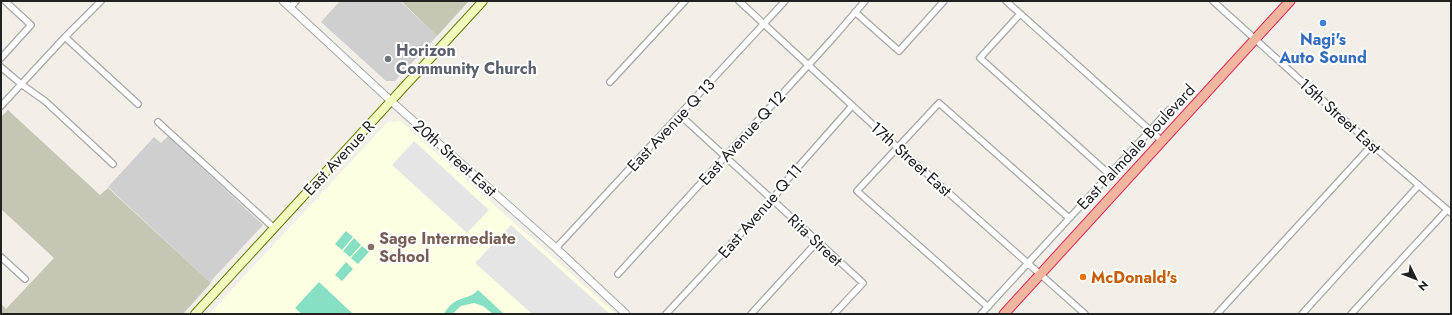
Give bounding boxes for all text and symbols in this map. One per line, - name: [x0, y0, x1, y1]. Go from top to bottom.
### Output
- marker: Nagi's Auto Sound: [1318, 18, 1328, 28]
- place label: Nagi's Auto Sound: [1278, 28, 1367, 69]
- place label: Horizon Community Church: [396, 39, 537, 80]
- marker: Horizon Community Church: [383, 54, 393, 64]
- street label: East Avenue Q 13: [622, 73, 720, 177]
- street label: 15th Street East: [1294, 73, 1386, 159]
- street label: East Palmdale Boulevard: [1072, 79, 1200, 215]
- street label: East Avenue Q 12: [693, 86, 791, 190]
- street label: 20th Street East: [408, 114, 502, 202]
- street label: East Avenue R: [298, 115, 380, 201]
- street label: 17th Street East: [865, 116, 957, 202]
- street label: East Avenue Q 11: [713, 159, 807, 263]
- street label: Rita Street: [782, 209, 848, 272]
- place label: Sage Intermediate School: [379, 227, 516, 268]
- marker: Sage Intermediate School: [366, 242, 376, 252]
- north arrow: [1396, 259, 1436, 299]
- place label: McDonald's: [1091, 266, 1177, 289]
- marker: McDonald's: [1078, 272, 1088, 282]
- text: N: [1414, 277, 1432, 294]

